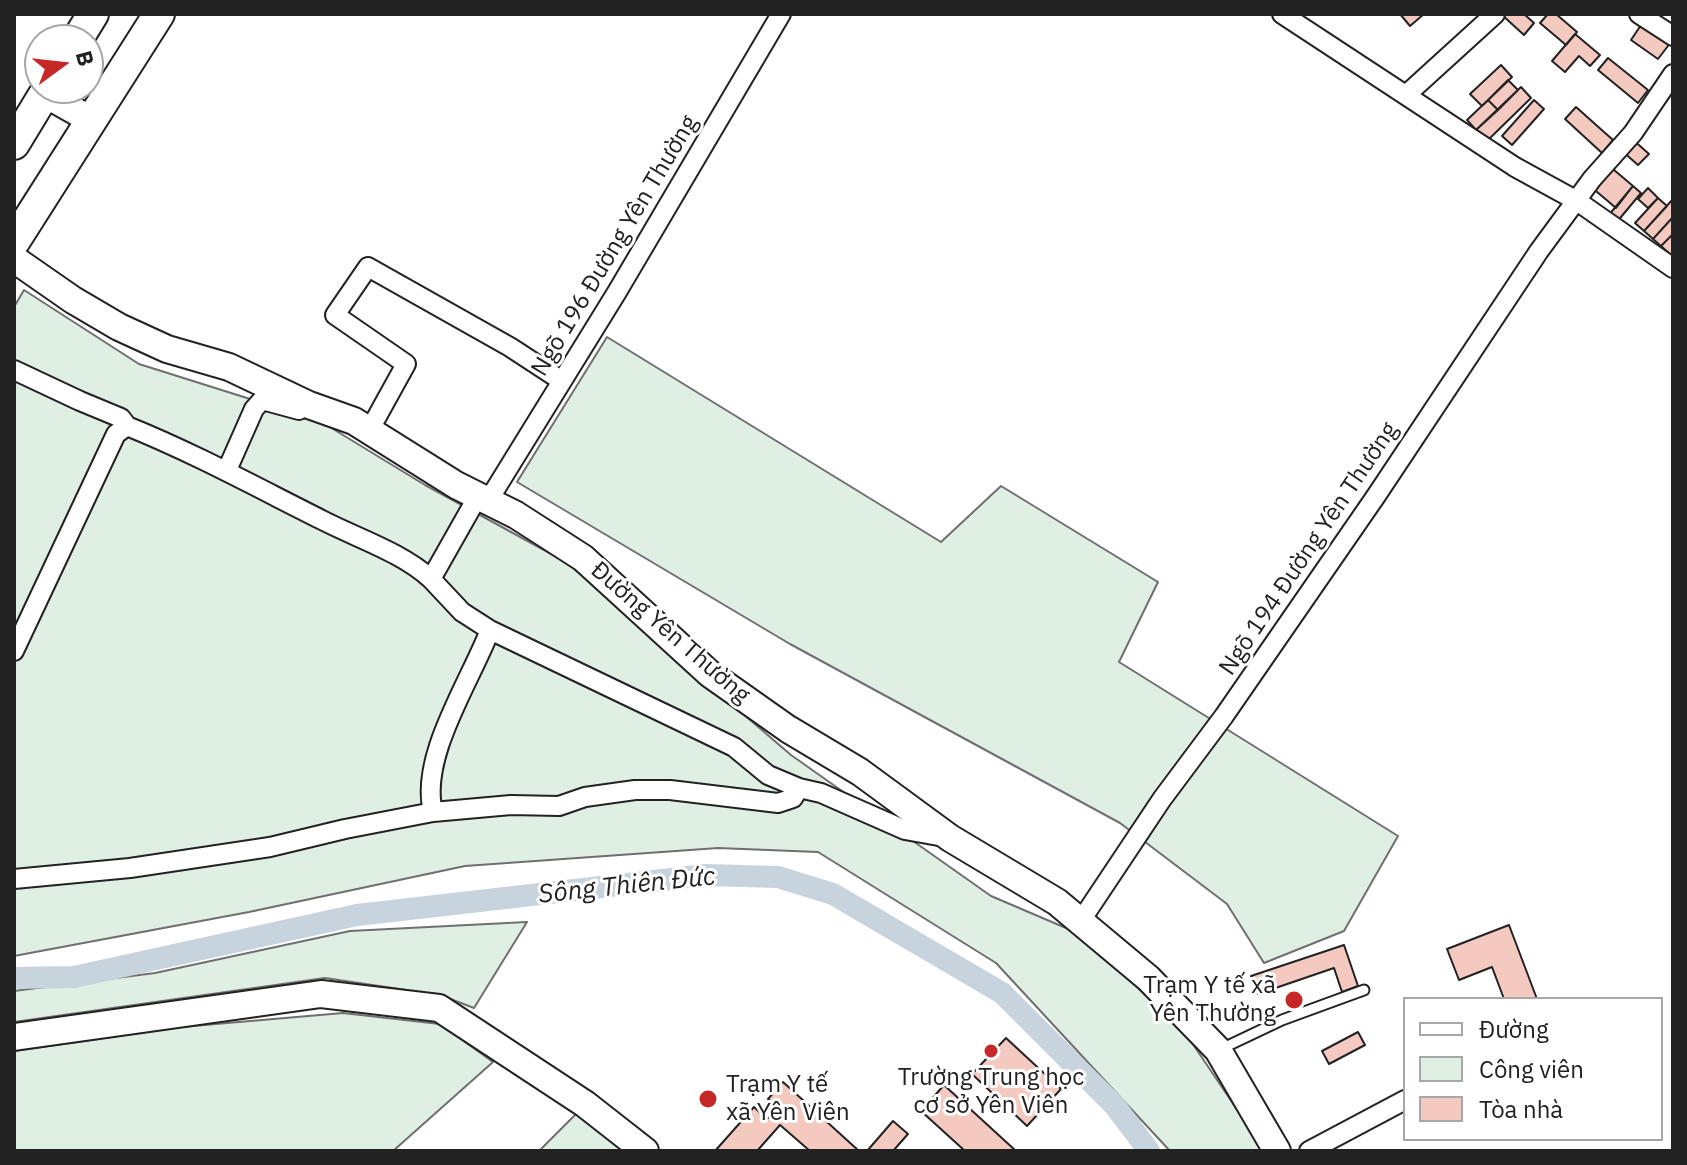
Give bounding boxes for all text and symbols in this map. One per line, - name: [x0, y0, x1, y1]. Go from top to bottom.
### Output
- north arrow: [24, 24, 104, 104]
- text: B: [70, 47, 102, 69]
- street label: Ngõ 196 Đường Yên Thường: [526, 110, 704, 382]
- street label: Ngõ 194 Đường Yên Thường: [1213, 417, 1405, 681]
- street label: Đường Yên Thường: [585, 556, 755, 710]
- water label: Sông Thiên Đức: [537, 861, 717, 911]
- place label: Trạm Y tế xã Yên Thường: [1143, 972, 1276, 1028]
- marker: Trạm Y tế xã Yên Thường: [1283, 989, 1305, 1011]
- legend: [1403, 997, 1663, 1141]
- text: Đường: [1479, 1013, 1549, 1045]
- marker: Trường Trung học cơ sở Yên Viên: [982, 1042, 1000, 1060]
- text: Công viên: [1479, 1053, 1584, 1085]
- place label: Trường Trung học cơ sở Yên Viên: [898, 1064, 1084, 1120]
- place label: Trạm Y tế xã Yên Viên: [726, 1071, 850, 1127]
- marker: Trạm Y tế xã Yên Viên: [697, 1088, 719, 1110]
- text: Tòa nhà: [1479, 1093, 1563, 1125]

